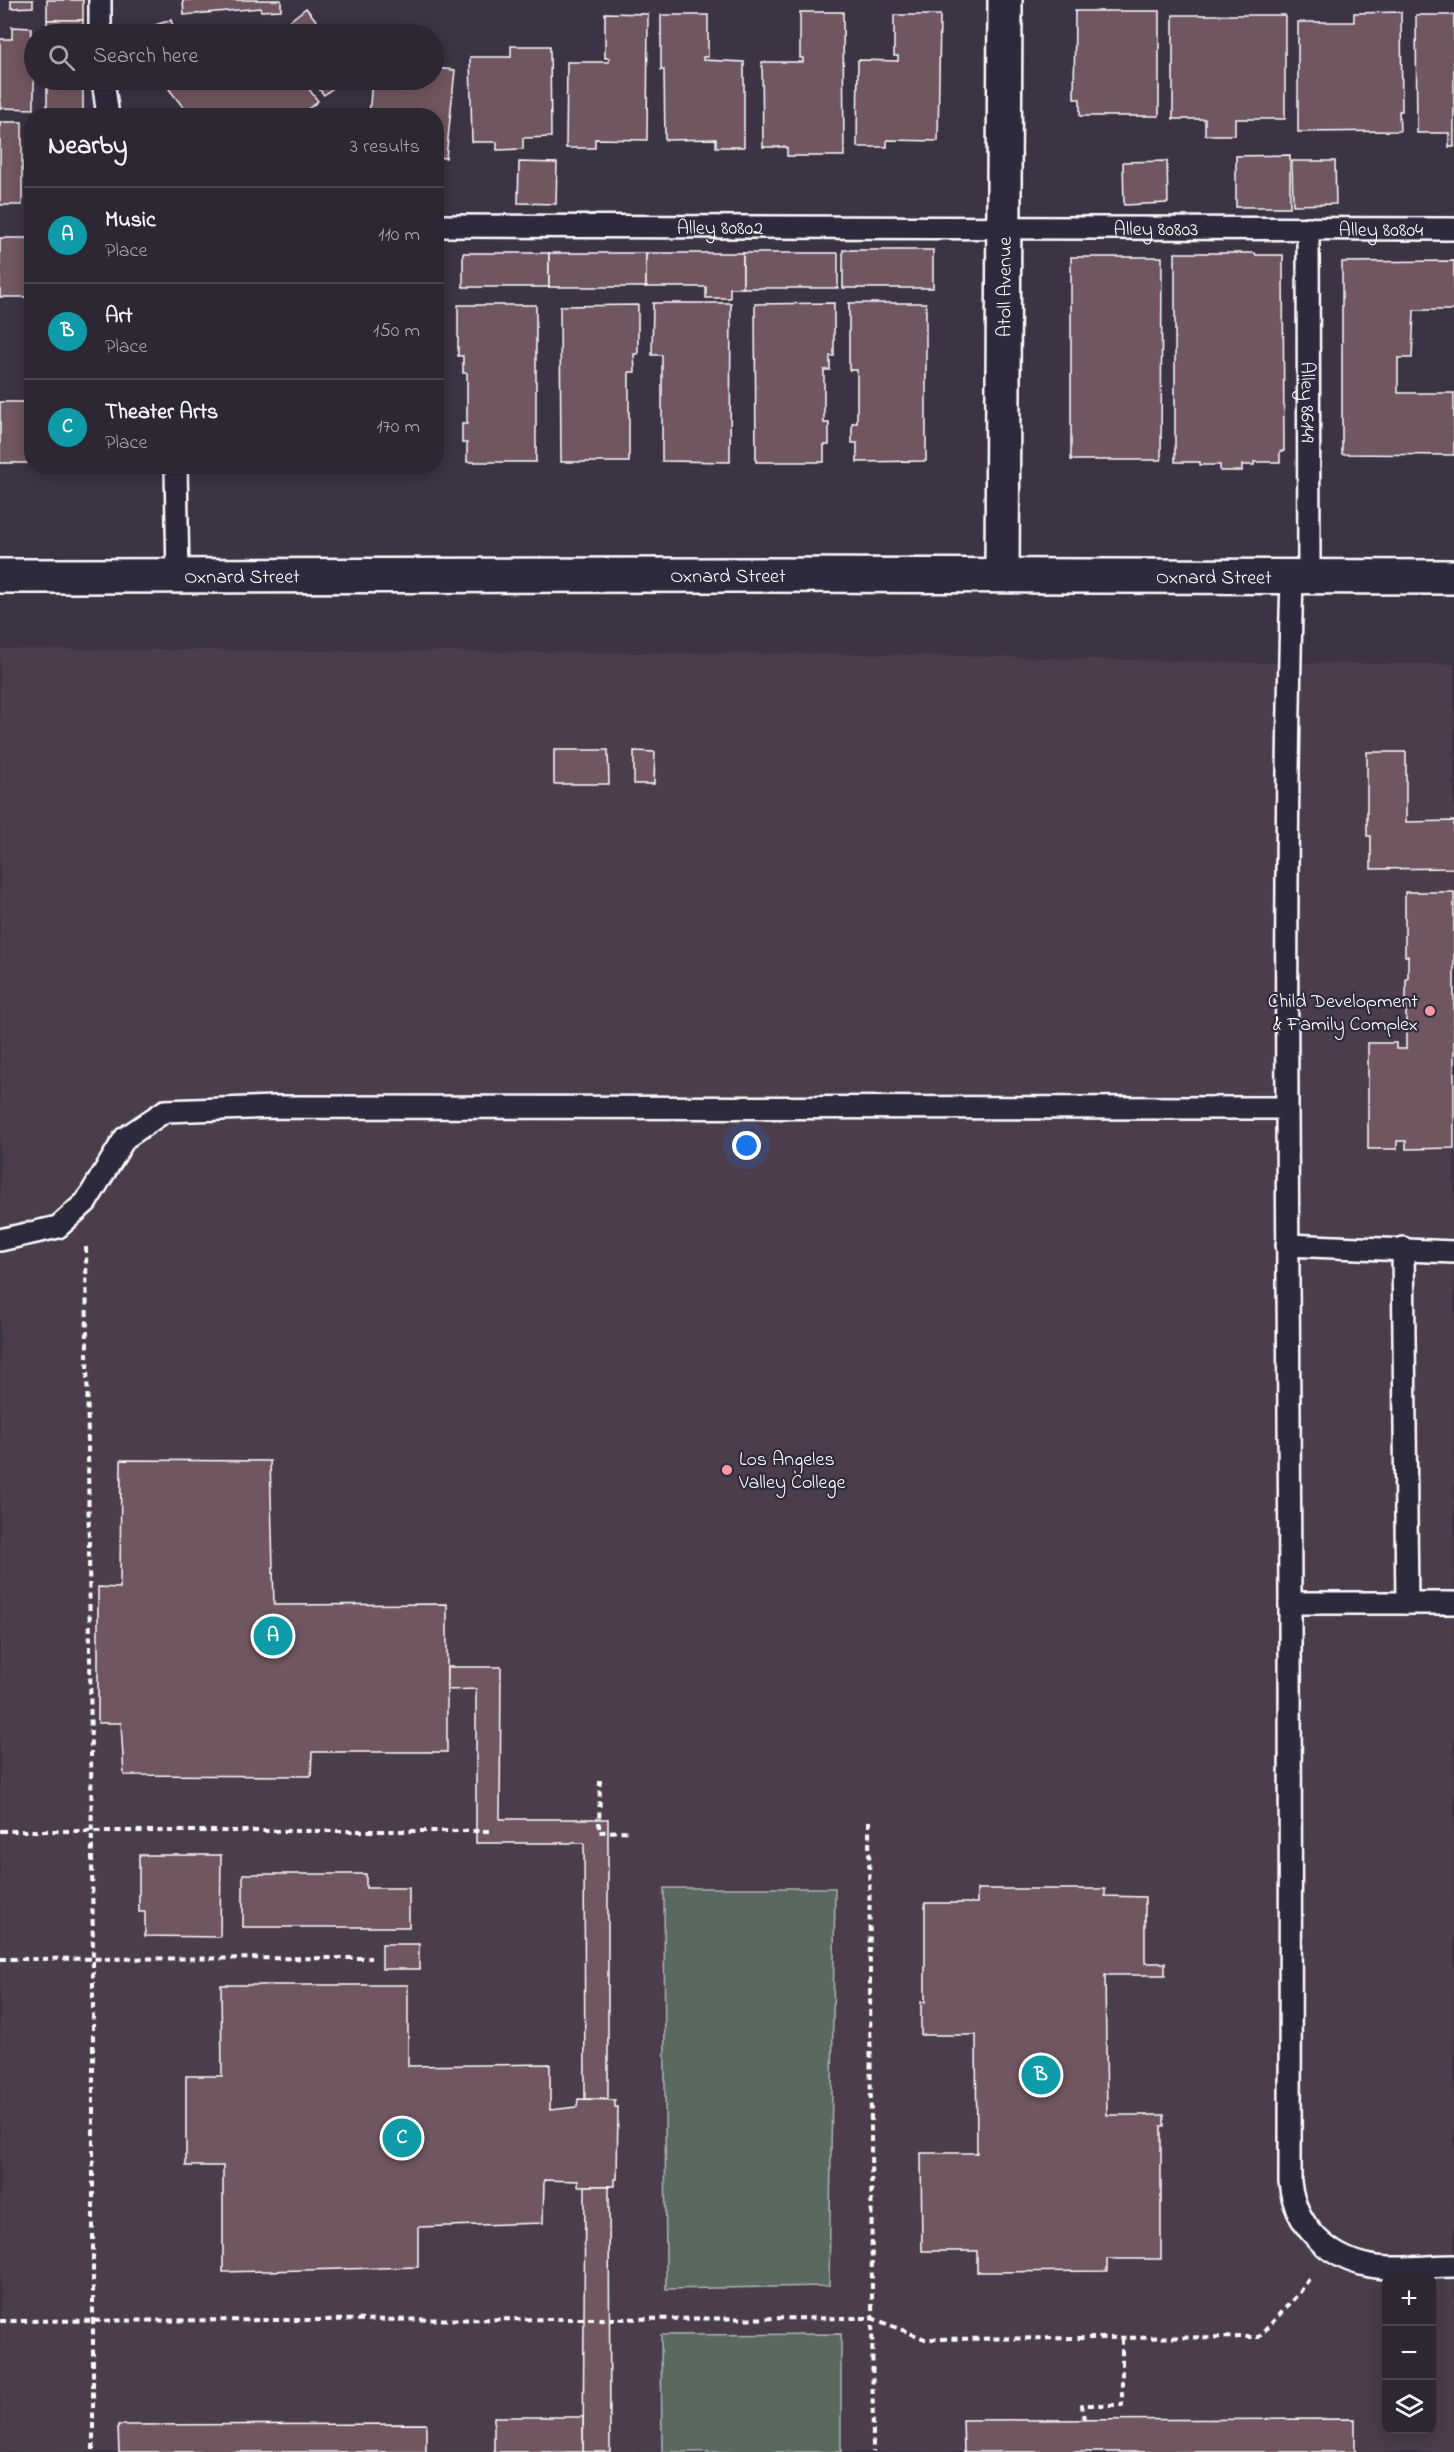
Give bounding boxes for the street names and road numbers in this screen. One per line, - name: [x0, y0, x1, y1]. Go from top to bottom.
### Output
- street label: Alley 80802: [677, 215, 763, 244]
- street label: Alley 80803: [1114, 216, 1198, 245]
- street label: Alley 80804: [1339, 217, 1423, 246]
- street label: Atoll Avenue: [991, 237, 1021, 337]
- street label: Alley 86149: [1291, 361, 1321, 443]
- street label: Oxnard Street: [670, 563, 786, 592]
- street label: Oxnard Street: [184, 564, 300, 593]
- street label: Oxnard Street: [1156, 564, 1272, 593]

